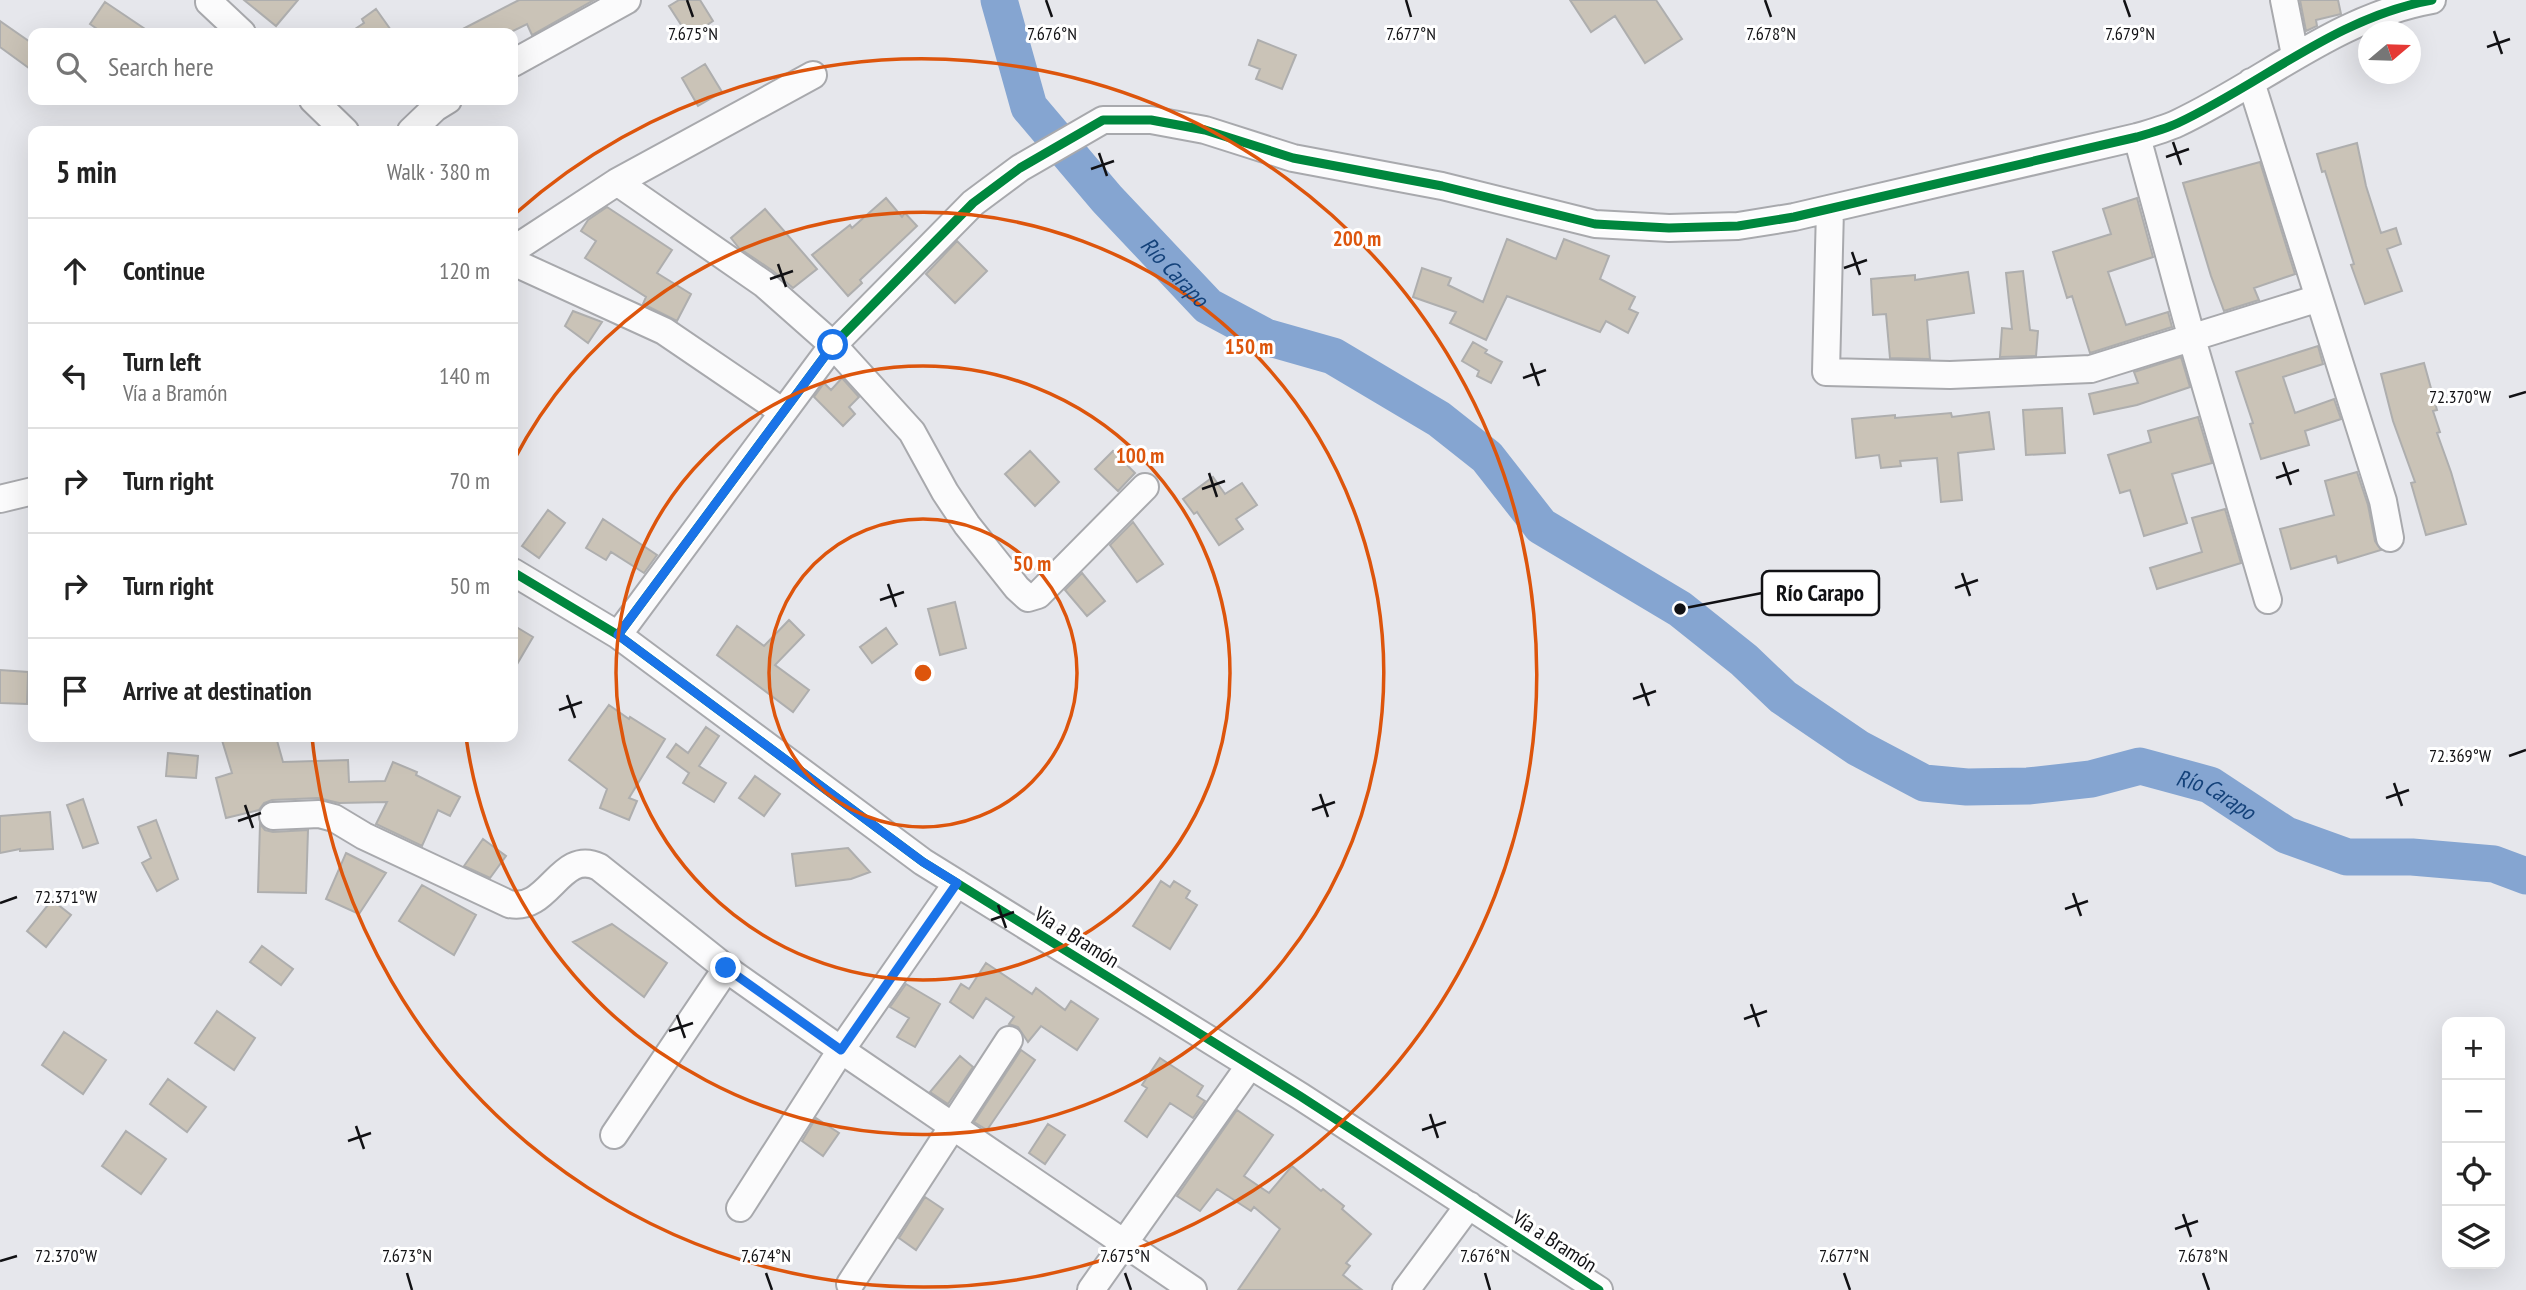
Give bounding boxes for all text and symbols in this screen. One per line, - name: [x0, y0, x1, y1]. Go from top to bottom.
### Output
- north arrow: [2358, 21, 2421, 84]
- text: 7.675°N: [668, 22, 718, 45]
- text: 7.676°N: [1027, 22, 1077, 45]
- text: 7.677°N: [1386, 22, 1436, 45]
- text: 7.678°N: [1746, 22, 1796, 45]
- text: 7.679°N: [2105, 22, 2155, 45]
- search box: [28, 28, 518, 105]
- icon: search: [52, 48, 90, 86]
- text: Search here: [108, 50, 214, 83]
- text: 5 min: [56, 152, 117, 191]
- text: Walk · 380 m: [387, 157, 490, 186]
- text: 200 m: [1333, 225, 1381, 252]
- water label: Río Carapo: [1135, 230, 1217, 314]
- icon: ahead: [56, 252, 94, 290]
- text: Continue: [123, 254, 205, 287]
- text: 120 m: [439, 256, 490, 285]
- route start: [817, 329, 848, 360]
- text: 150 m: [1225, 333, 1273, 360]
- text: Turn left: [123, 345, 201, 378]
- icon: left: [56, 357, 94, 395]
- text: 140 m: [439, 361, 490, 390]
- text: Vía a Bramón: [123, 378, 227, 407]
- text: 72.370°W: [2429, 385, 2491, 408]
- text: 100 m: [1116, 442, 1164, 469]
- icon: right: [56, 462, 94, 500]
- text: Turn right: [123, 464, 214, 497]
- text: 70 m: [449, 466, 490, 495]
- text: 50 m: [1013, 550, 1051, 577]
- icon: right: [56, 567, 94, 605]
- text: Turn right: [123, 569, 214, 602]
- text: 50 m: [449, 571, 490, 600]
- callout: Río Carapo: [1762, 571, 1879, 615]
- text: Río Carapo: [1776, 578, 1864, 607]
- centre of rings: [911, 661, 935, 685]
- icon: arrive: [56, 672, 94, 710]
- text: Arrive at destination: [123, 674, 312, 707]
- text: 72.369°W: [2429, 744, 2491, 767]
- water label: Río Carapo: [2173, 762, 2263, 827]
- text: 72.371°W: [35, 885, 97, 908]
- street label: Vía a Bramón: [1029, 900, 1125, 974]
- route end: [710, 952, 741, 983]
- map controls: [2442, 1017, 2505, 1269]
- button: +: [2442, 1017, 2505, 1080]
- button: −: [2442, 1080, 2505, 1143]
- button: locate: [2442, 1143, 2505, 1206]
- street label: Vía a Bramón: [1507, 1203, 1602, 1278]
- button: layers: [2442, 1206, 2505, 1269]
- text: 72.370°W: [35, 1244, 97, 1267]
- text: 7.673°N: [382, 1244, 432, 1267]
- text: 7.674°N: [741, 1244, 791, 1267]
- text: 7.675°N: [1100, 1244, 1150, 1267]
- text: 7.676°N: [1460, 1244, 1510, 1267]
- text: 7.677°N: [1819, 1244, 1869, 1267]
- text: 7.678°N: [2178, 1244, 2228, 1267]

